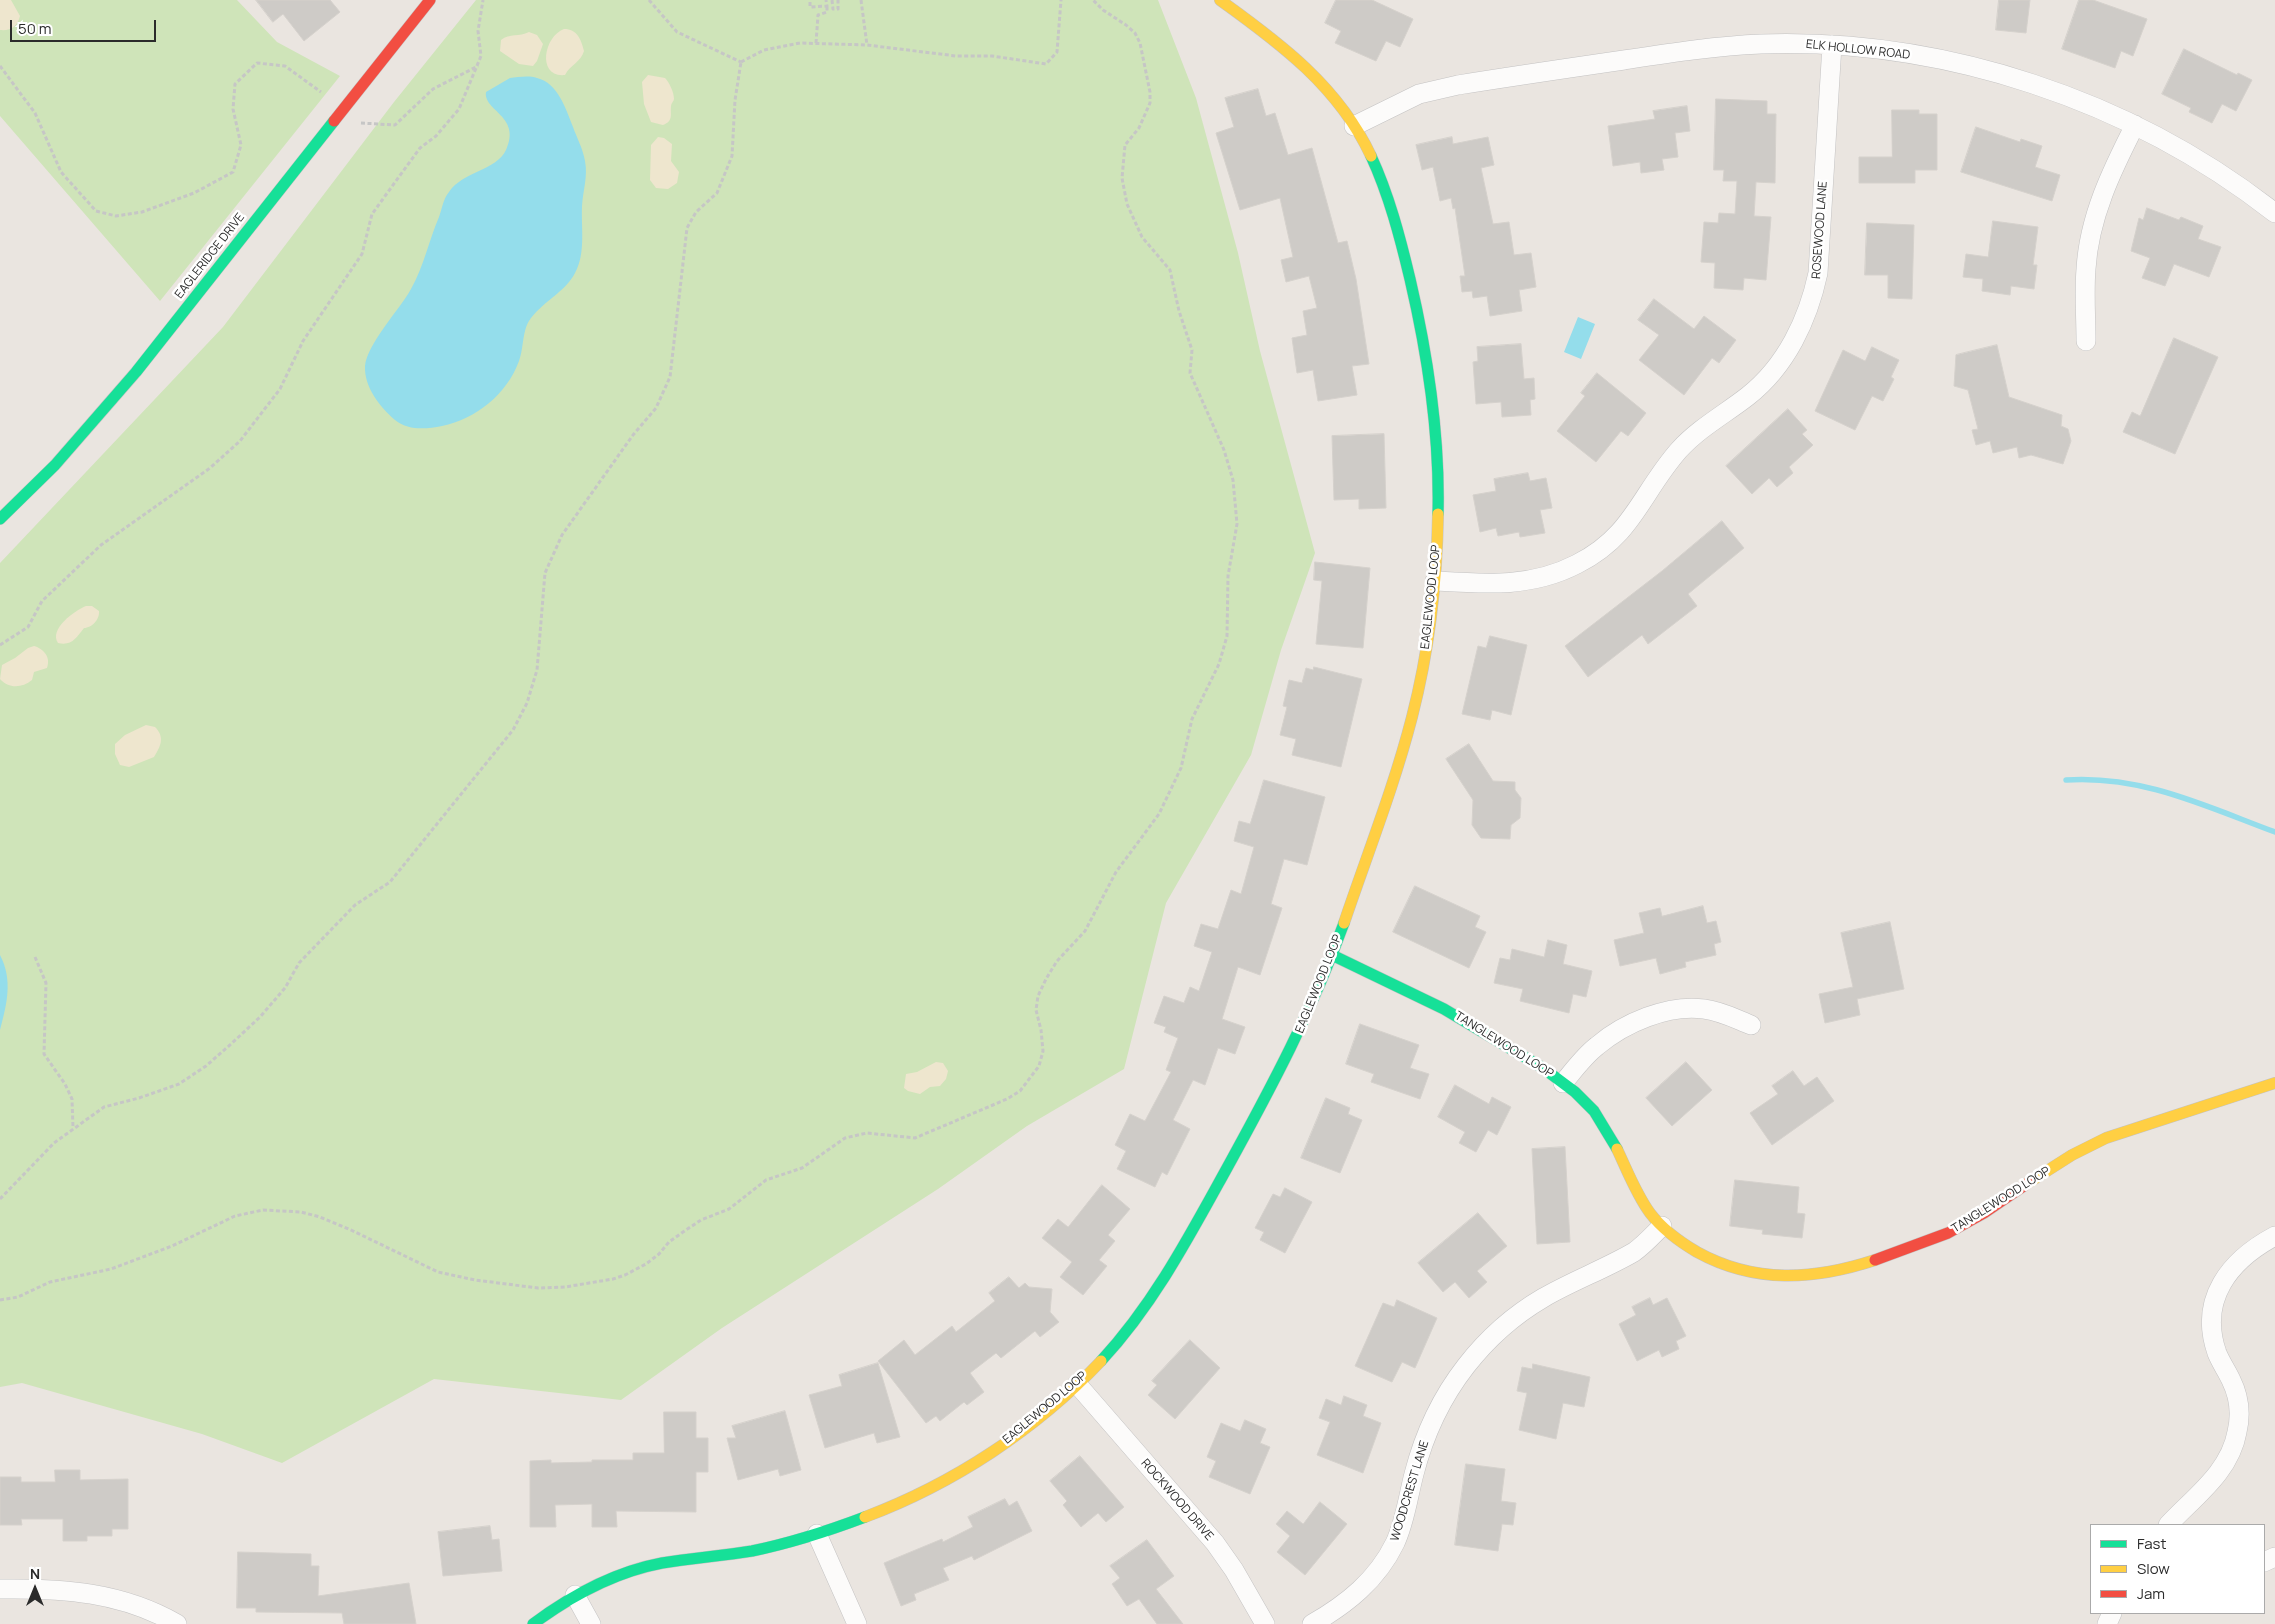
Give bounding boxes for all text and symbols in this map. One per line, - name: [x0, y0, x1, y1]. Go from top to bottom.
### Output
- scale bar: [12, 10, 159, 42]
- text: 50 m: [18, 18, 52, 39]
- street label: ELK HOLLOW ROAD: [1805, 37, 1911, 63]
- street label: ROSEWOOD LANE: [1809, 181, 1831, 279]
- street label: EAGLERIDGE DRIVE: [172, 210, 248, 302]
- street label: EAGLEWOOD LOOP: [1418, 544, 1444, 650]
- street label: EAGLEWOOD LOOP: [1293, 933, 1345, 1035]
- street label: TANGLEWOOD LOOP: [1452, 1009, 1556, 1081]
- street label: TANGLEWOOD LOOP: [1949, 1164, 2053, 1236]
- street label: EAGLEWOOD LOOP: [1000, 1369, 1090, 1447]
- street label: WOODCREST LANE: [1388, 1439, 1432, 1543]
- street label: ROCKWOOD DRIVE: [1138, 1456, 1216, 1544]
- legend: [2090, 1524, 2265, 1614]
- text: Fast: [2137, 1533, 2166, 1554]
- text: Slow: [2137, 1558, 2170, 1579]
- north arrow: [10, 1564, 60, 1614]
- text: N: [30, 1564, 40, 1583]
- text: Jam: [2137, 1583, 2165, 1604]

